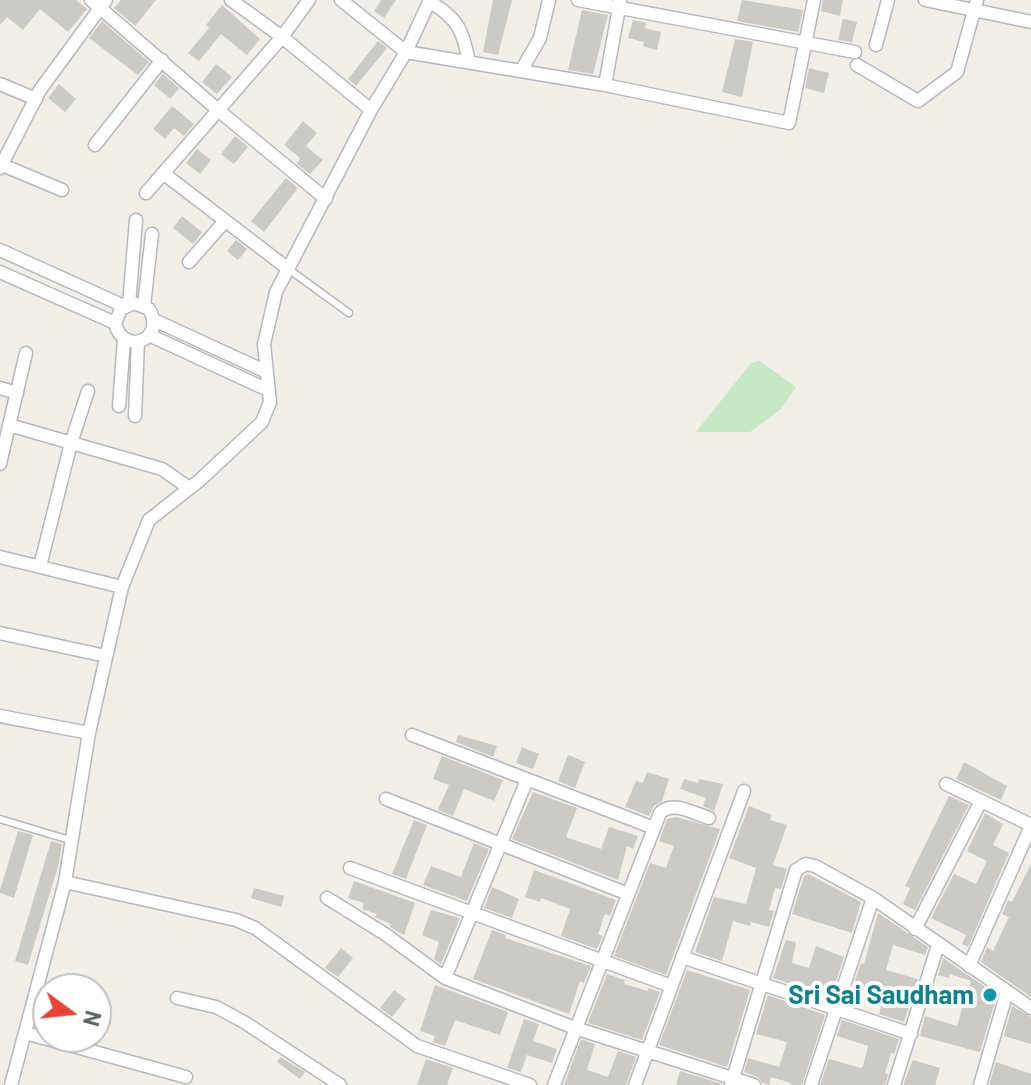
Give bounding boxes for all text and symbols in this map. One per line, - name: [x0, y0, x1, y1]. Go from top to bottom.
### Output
- north arrow: [32, 973, 112, 1053]
- place label: Sri Sai Saudham: [788, 979, 974, 1011]
- marker: Sri Sai Saudham: [981, 986, 999, 1004]
- text: N: [79, 1008, 108, 1029]

